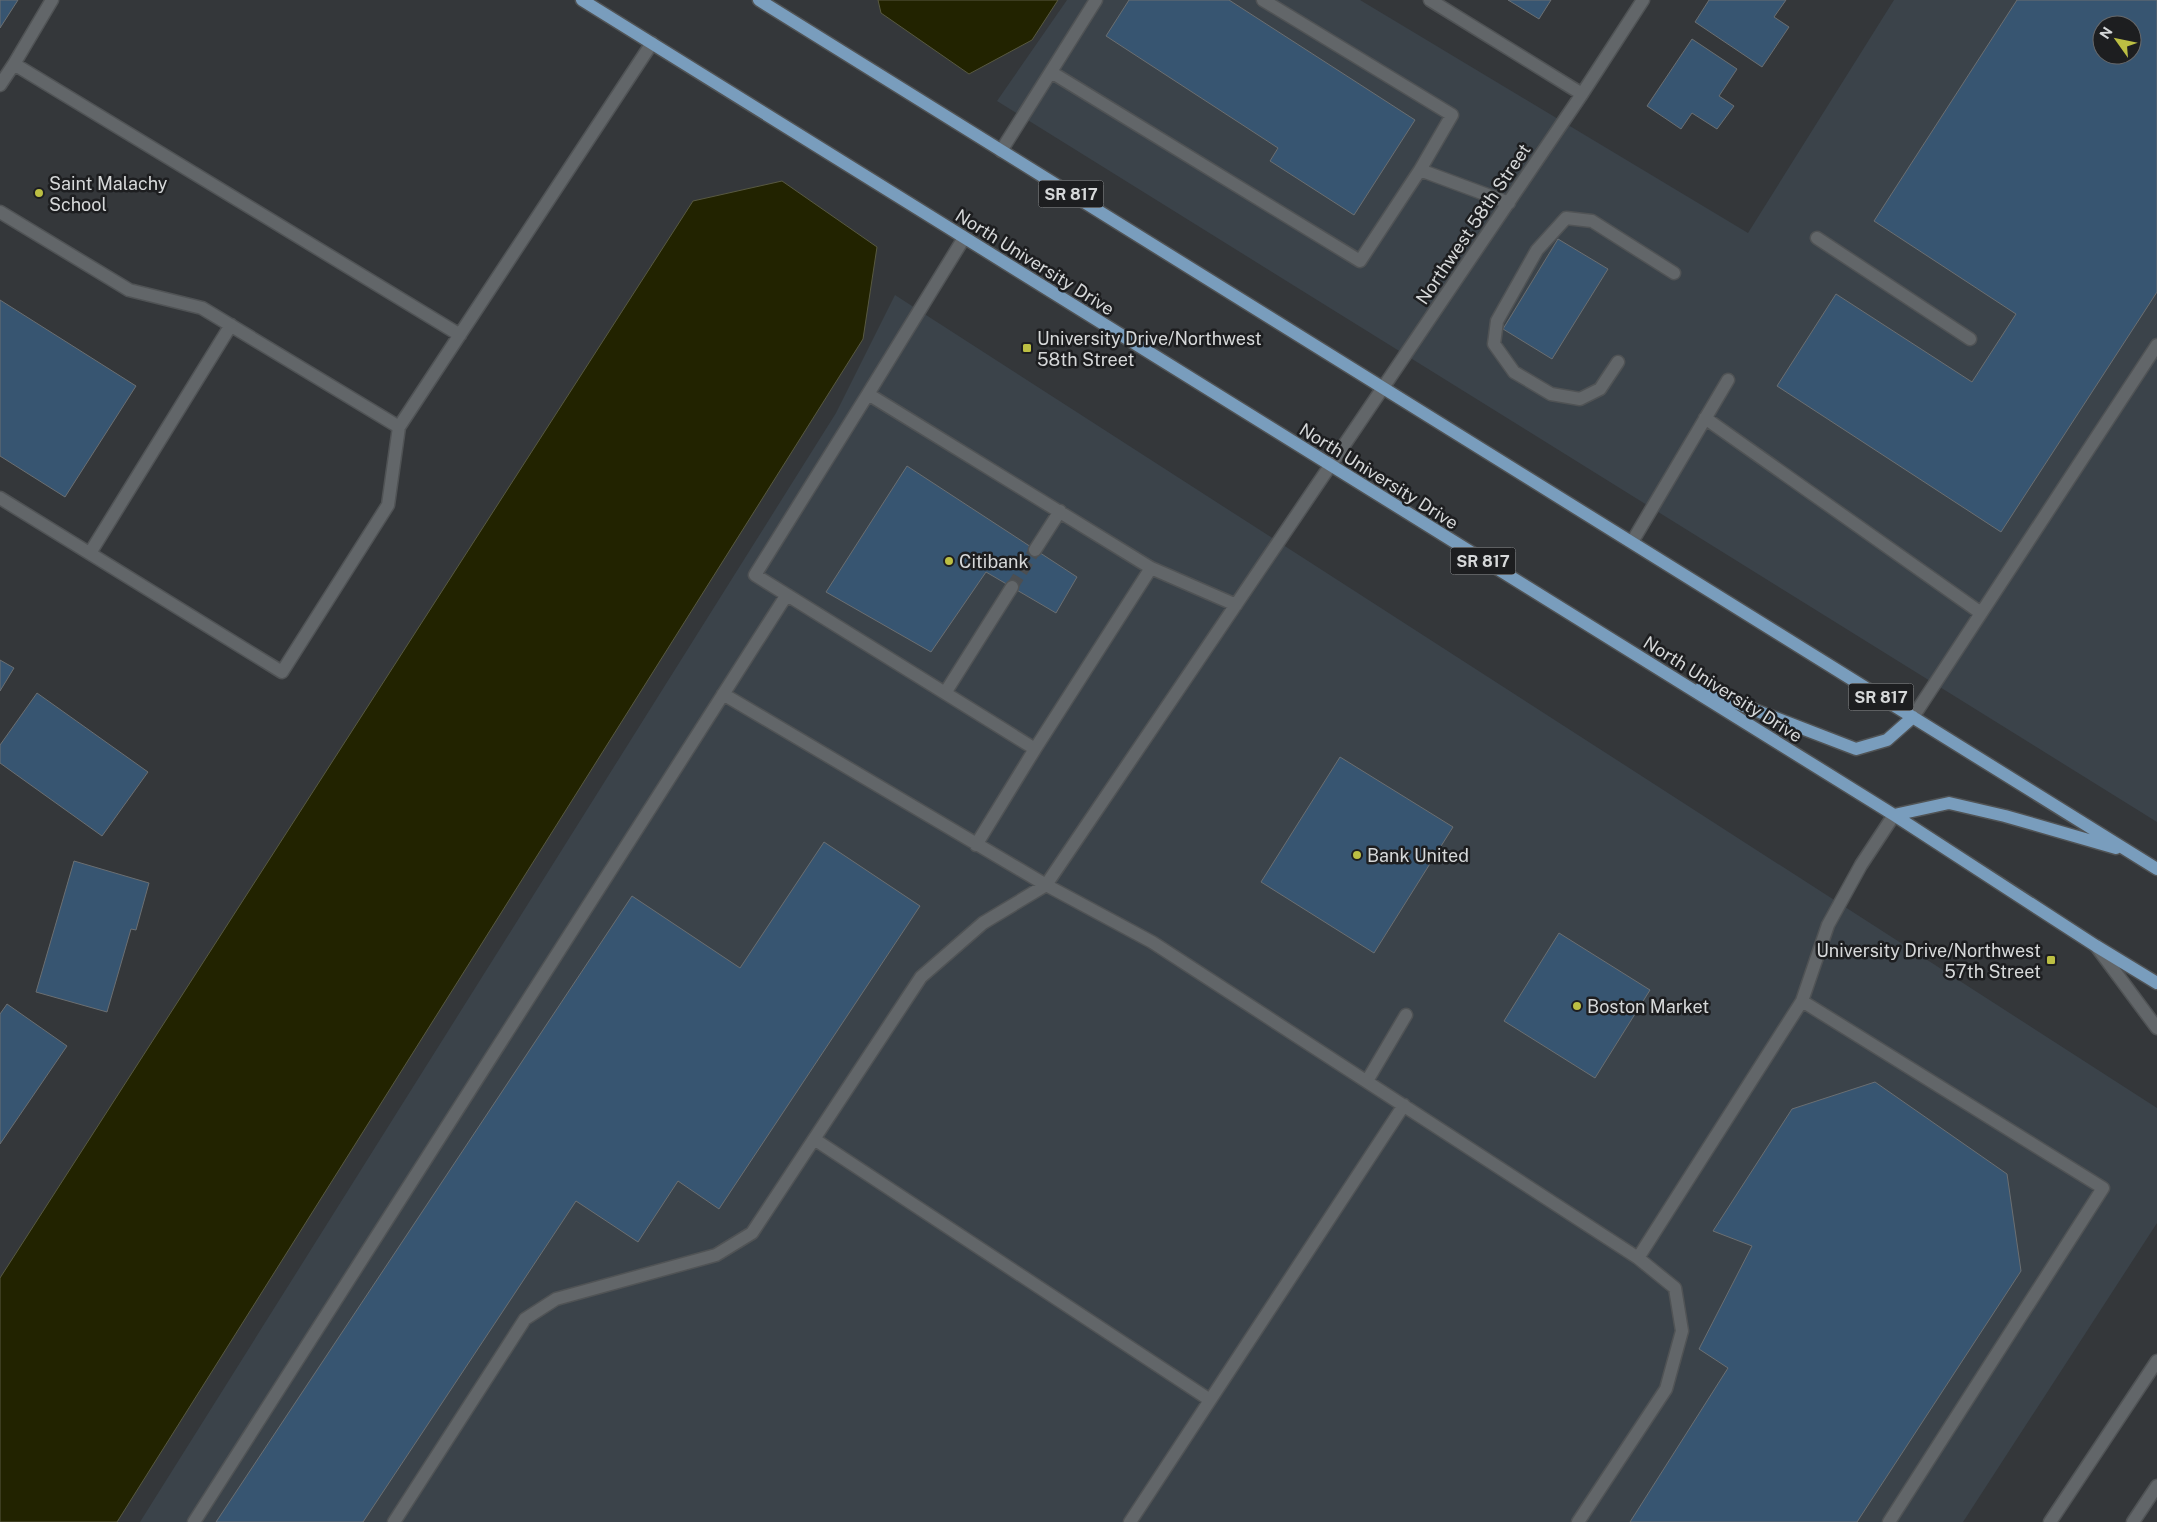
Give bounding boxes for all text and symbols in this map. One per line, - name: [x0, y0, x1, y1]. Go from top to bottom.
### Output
- north arrow: [2092, 15, 2142, 65]
- text: N: [2096, 24, 2116, 42]
- street label: Northwest 58th Street: [1411, 140, 1535, 308]
- place label: Saint Malachy School: [49, 173, 168, 215]
- road number: SR 817: [1038, 180, 1104, 208]
- marker: Saint Malachy School: [33, 187, 45, 199]
- street label: North University Drive: [952, 205, 1118, 319]
- place label: University Drive/Northwest 58th Street: [1037, 328, 1262, 370]
- marker: University Drive/Northwest 58th Street: [1021, 342, 1033, 354]
- street label: North University Drive: [1296, 419, 1462, 533]
- road number: SR 817: [1450, 548, 1516, 574]
- place label: Citibank: [959, 551, 1029, 572]
- marker: Citibank: [943, 555, 955, 567]
- street label: North University Drive: [1640, 632, 1806, 746]
- road number: SR 817: [1848, 684, 1914, 710]
- place label: Bank United: [1367, 845, 1469, 866]
- marker: Bank United: [1351, 849, 1363, 861]
- place label: University Drive/Northwest 57th Street: [1816, 940, 2041, 982]
- marker: University Drive/Northwest 57th Street: [2045, 954, 2057, 966]
- place label: Boston Market: [1587, 996, 1709, 1017]
- marker: Boston Market: [1571, 1000, 1583, 1012]

